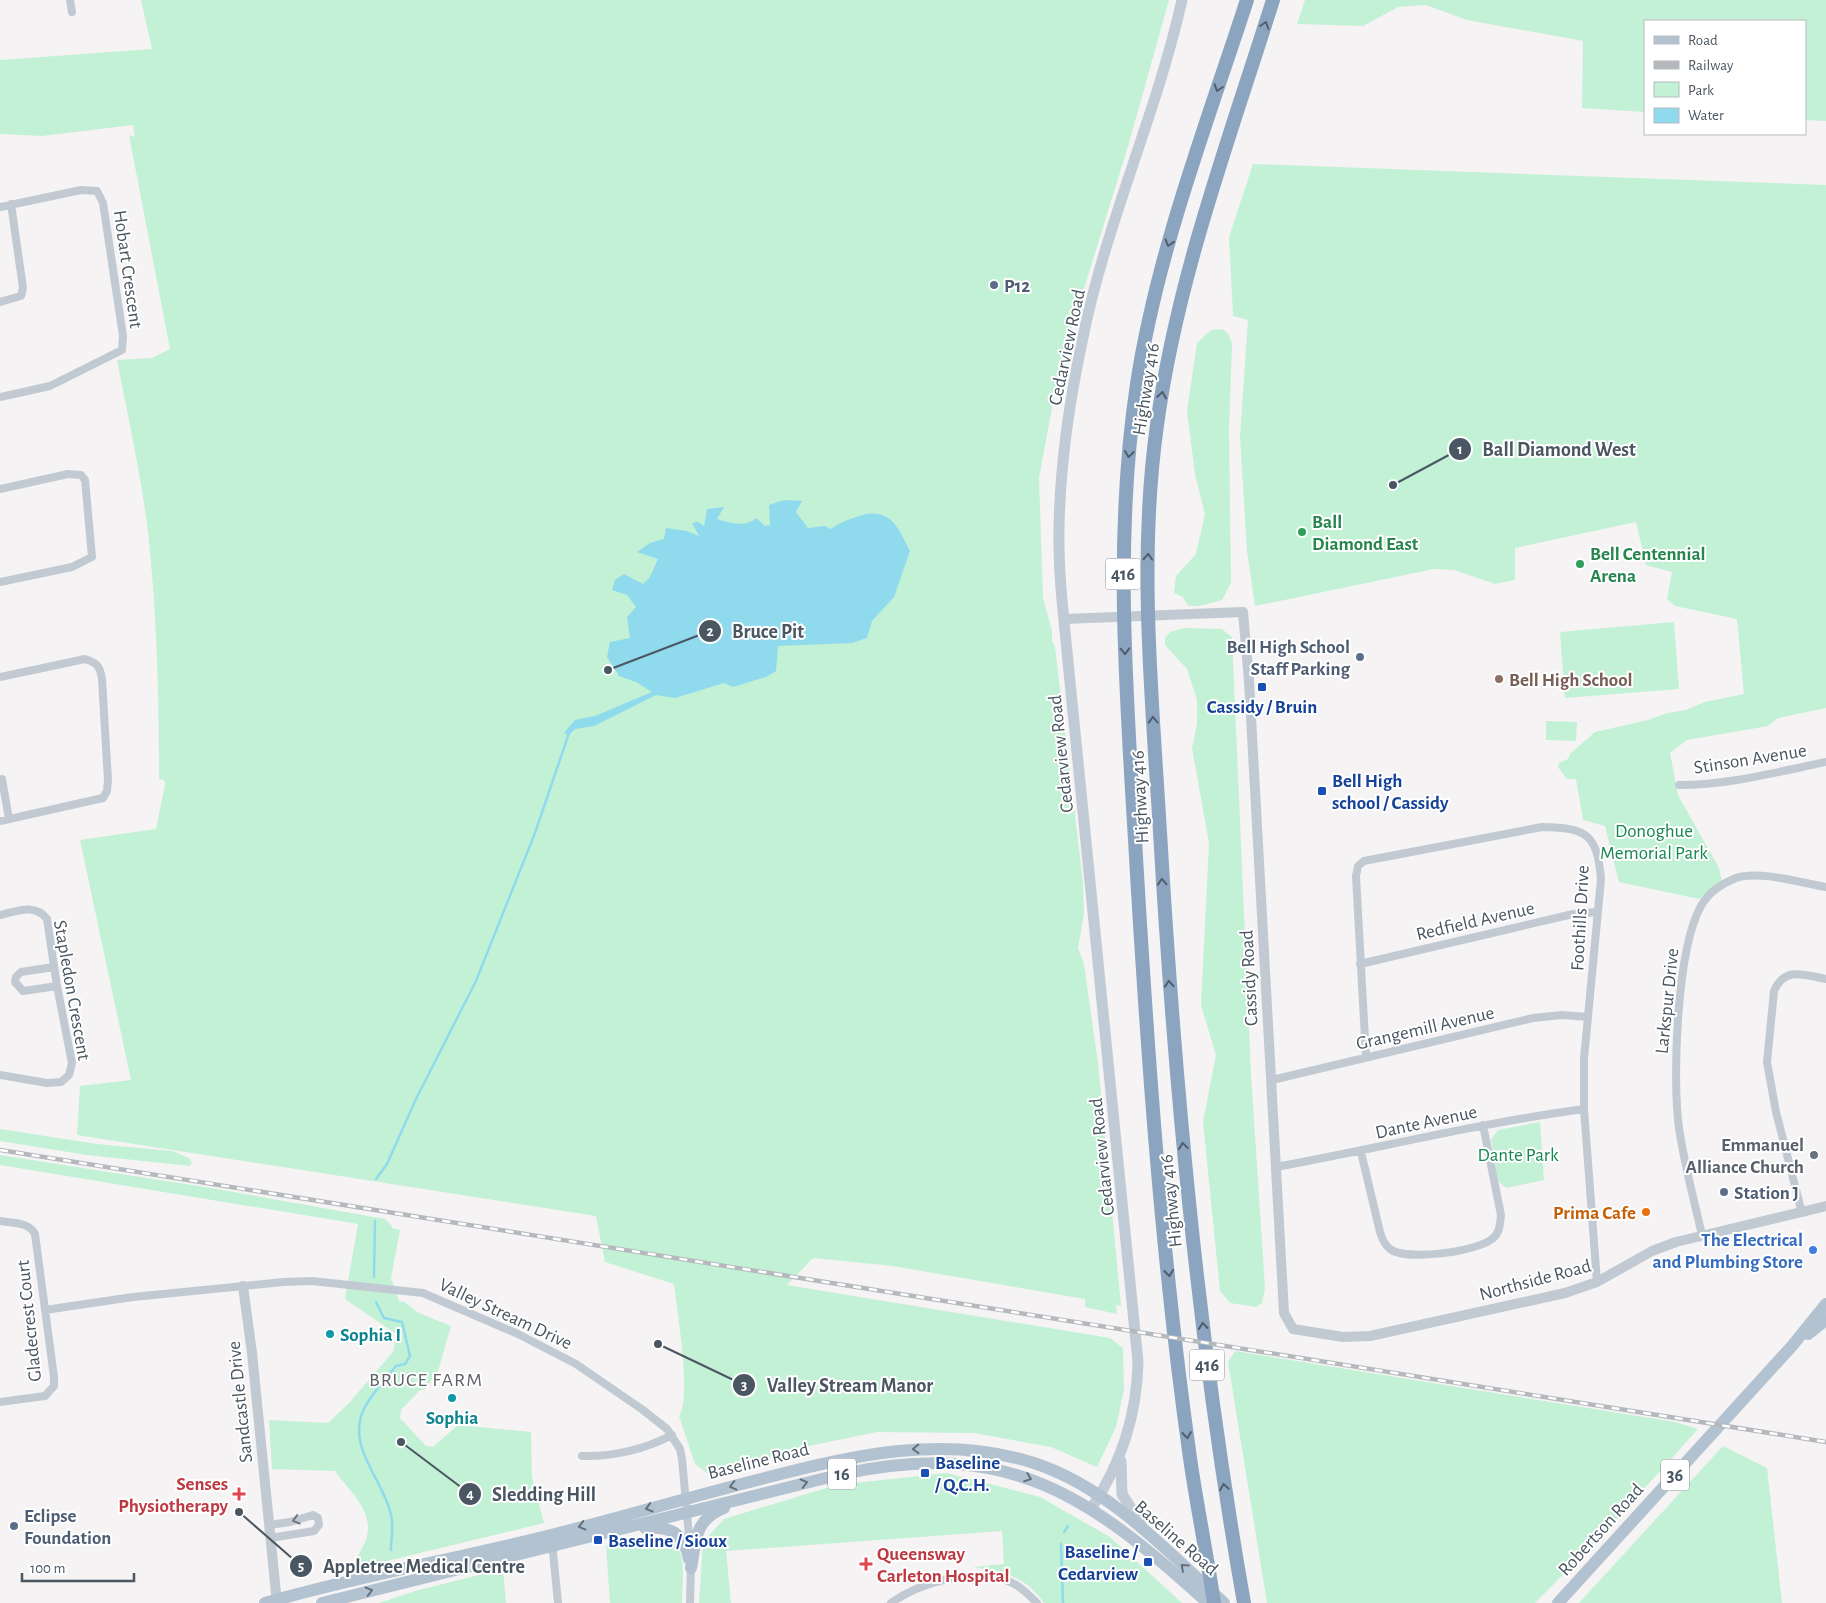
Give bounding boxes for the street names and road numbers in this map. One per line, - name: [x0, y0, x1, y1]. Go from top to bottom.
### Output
- street label: Hobart Crescent: [110, 209, 145, 329]
- street label: Cedarview Road: [1046, 287, 1089, 407]
- street label: Highway 416: [1130, 342, 1163, 437]
- road number: 416: [1106, 558, 1140, 590]
- street label: Cedarview Road: [1046, 694, 1077, 814]
- street label: Stinson Avenue: [1692, 741, 1808, 778]
- street label: Highway 416: [1129, 750, 1152, 844]
- street label: Foothills Drive: [1568, 865, 1593, 971]
- street label: Redfield Avenue: [1414, 899, 1536, 944]
- street label: Stapledon Crescent: [50, 919, 93, 1062]
- street label: Cassidy Road: [1237, 929, 1262, 1026]
- street label: Larkspur Drive: [1652, 947, 1682, 1055]
- street label: Grangemill Avenue: [1354, 1003, 1496, 1054]
- street label: Cedarview Road: [1087, 1097, 1118, 1217]
- street label: Dante Avenue: [1374, 1102, 1479, 1143]
- street label: Highway 416: [1157, 1153, 1186, 1248]
- street label: Northside Road: [1477, 1256, 1594, 1305]
- street label: Gladecrest Court: [14, 1259, 45, 1383]
- street label: Valley Stream Drive: [436, 1275, 575, 1353]
- street label: Sandcastle Drive: [225, 1340, 256, 1463]
- road number: 416: [1190, 1350, 1224, 1380]
- street label: Baseline Road: [706, 1440, 811, 1483]
- road number: 16: [828, 1458, 856, 1490]
- road number: 36: [1661, 1460, 1689, 1490]
- street label: Robertson Road: [1555, 1480, 1647, 1580]
- street label: Baseline Road: [1131, 1497, 1221, 1579]

